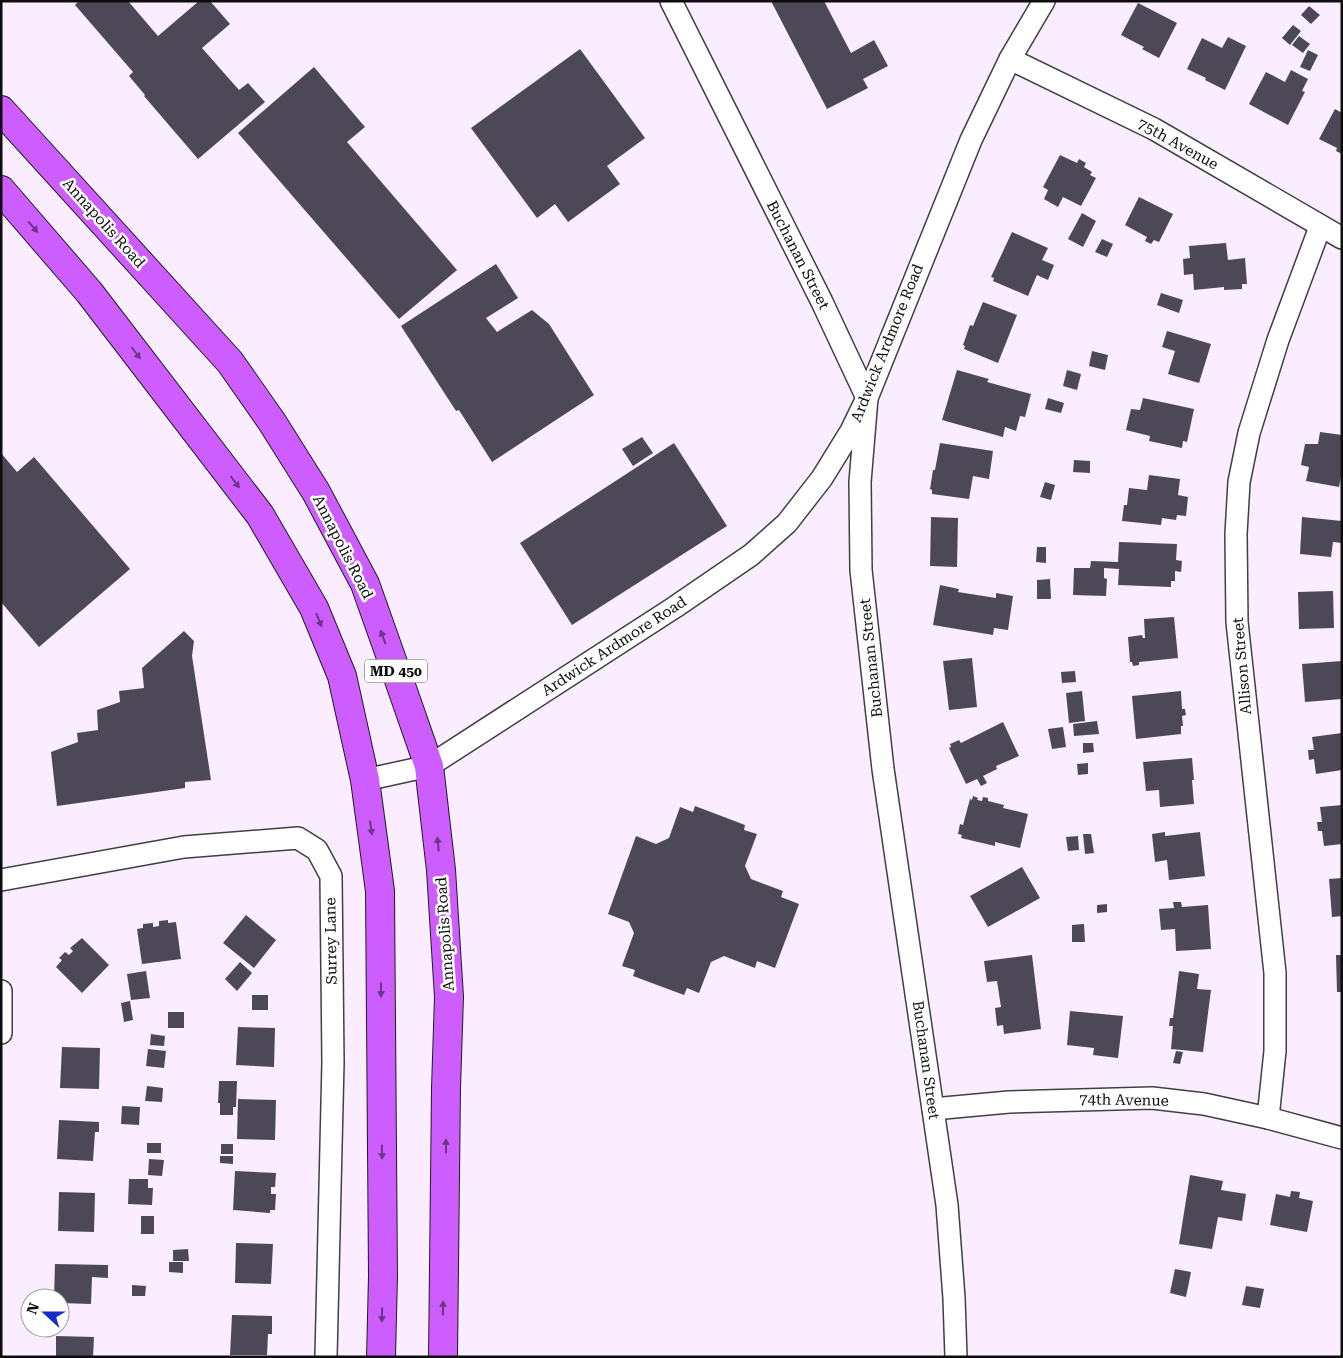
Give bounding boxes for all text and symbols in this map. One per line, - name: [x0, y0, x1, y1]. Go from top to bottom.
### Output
- street label: 75th Avenue: [1134, 114, 1222, 174]
- street label: Annapolis Road: [59, 175, 149, 272]
- street label: Buchanan Street: [763, 198, 833, 313]
- one-way arrow: [27, 220, 39, 232]
- street label: Ardwick Ardmore Road: [847, 261, 927, 425]
- one-way arrow: [130, 346, 141, 359]
- one-way arrow: [229, 475, 240, 488]
- street label: Annapolis Road: [309, 492, 377, 602]
- street label: Ardwick Ardmore Road: [538, 592, 690, 700]
- street label: Buchanan Street: [856, 597, 886, 718]
- one-way arrow: [315, 613, 323, 628]
- street label: Allison Street: [1229, 616, 1255, 715]
- one-way arrow: [379, 629, 387, 644]
- road number: MD 450: [365, 659, 427, 682]
- one-way arrow: [368, 820, 376, 836]
- one-way arrow: [434, 835, 442, 851]
- street label: Annapolis Road: [432, 876, 458, 992]
- street label: Surrey Lane: [321, 897, 341, 985]
- one-way arrow: [377, 982, 385, 998]
- street label: Buchanan Street: [909, 999, 943, 1121]
- street label: 74th Avenue: [1079, 1090, 1169, 1110]
- one-way arrow: [442, 1137, 450, 1153]
- one-way arrow: [378, 1145, 386, 1161]
- north arrow: [20, 1288, 70, 1338]
- text: N: [23, 1300, 42, 1316]
- one-way arrow: [439, 1300, 447, 1316]
- one-way arrow: [378, 1307, 386, 1323]

